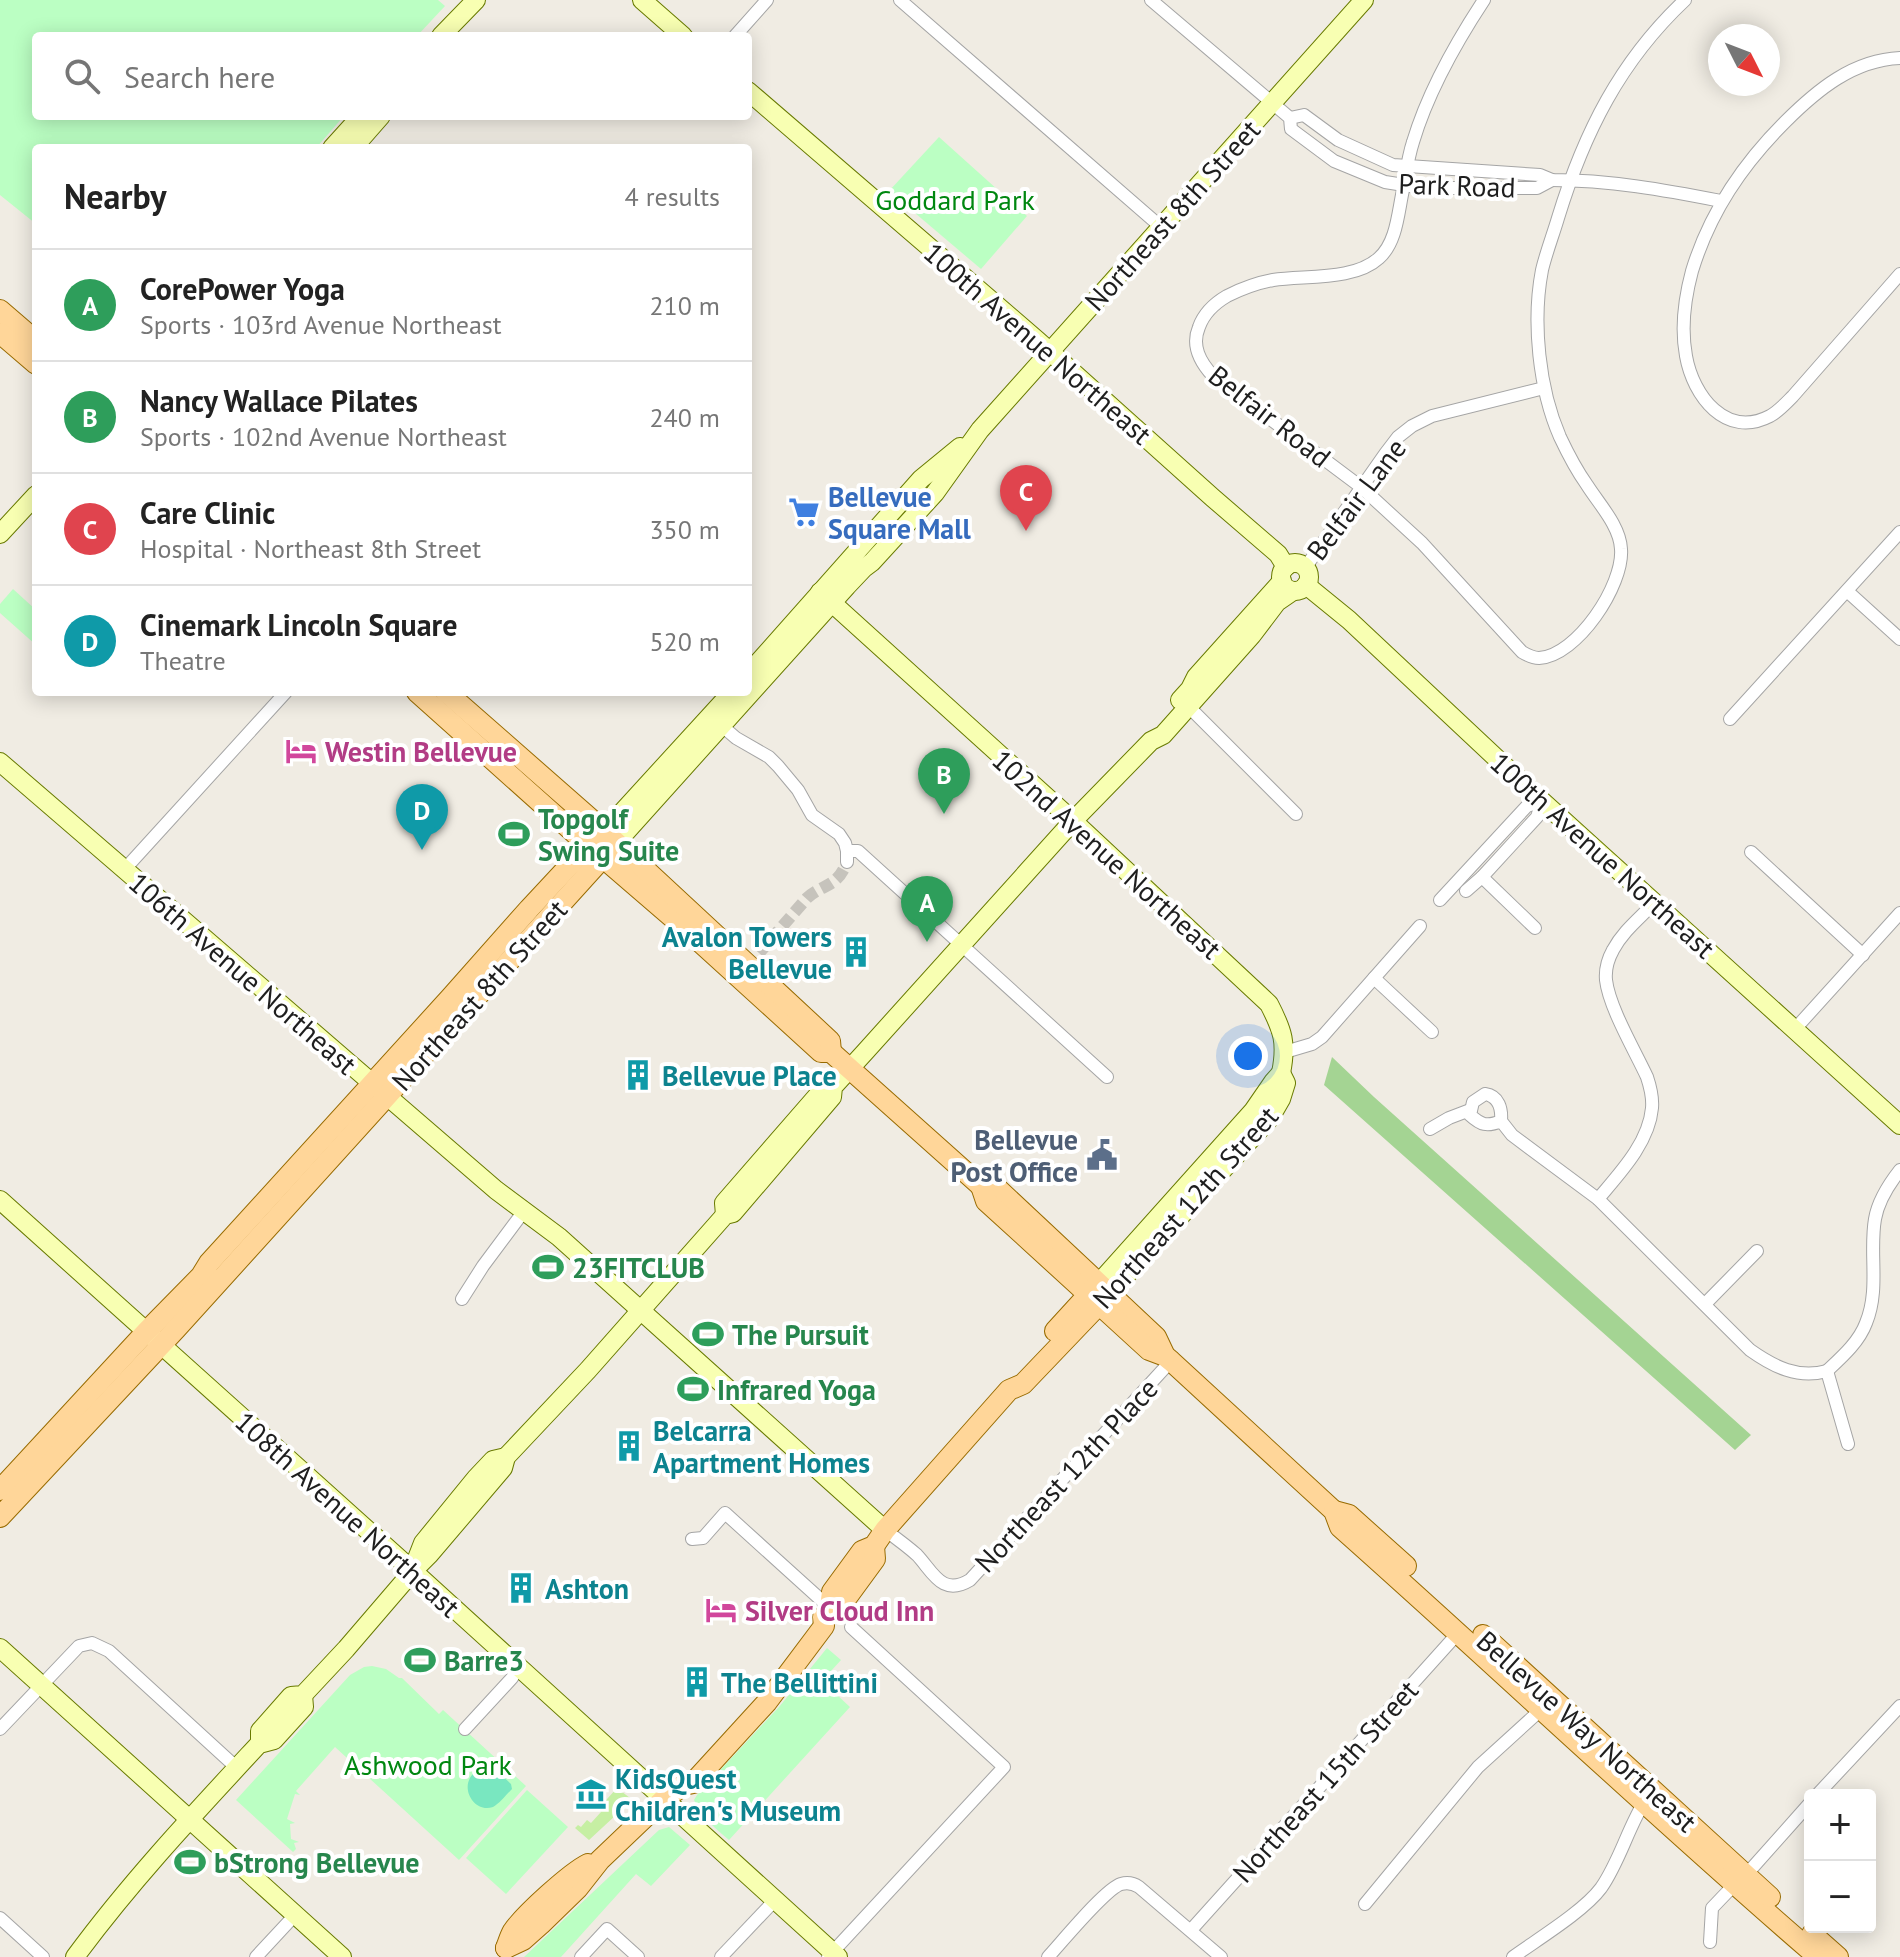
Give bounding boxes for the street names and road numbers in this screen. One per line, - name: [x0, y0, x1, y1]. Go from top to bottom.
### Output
- street label: Northeast 8th Street: [1076, 111, 1268, 318]
- street label: Park Road: [1398, 164, 1516, 206]
- street label: 100th Avenue Northeast: [916, 234, 1160, 453]
- street label: Belfair Road: [1201, 357, 1339, 475]
- street label: Belfair Lane: [1298, 431, 1414, 567]
- street label: 102nd Avenue Northeast: [985, 741, 1230, 967]
- street label: 100th Avenue Northeast: [1483, 744, 1724, 966]
- street label: 106th Avenue Northeast: [121, 864, 365, 1083]
- street label: Northeast 8th Street: [383, 891, 575, 1098]
- street label: Northeast 12th Street: [1084, 1098, 1286, 1316]
- street label: Northeast 12th Place: [966, 1370, 1166, 1580]
- street label: 108th Avenue Northeast: [228, 1403, 469, 1625]
- street label: Bellevue Way Northeast: [1469, 1622, 1705, 1840]
- street label: Northeast 15th Street: [1224, 1672, 1426, 1890]

